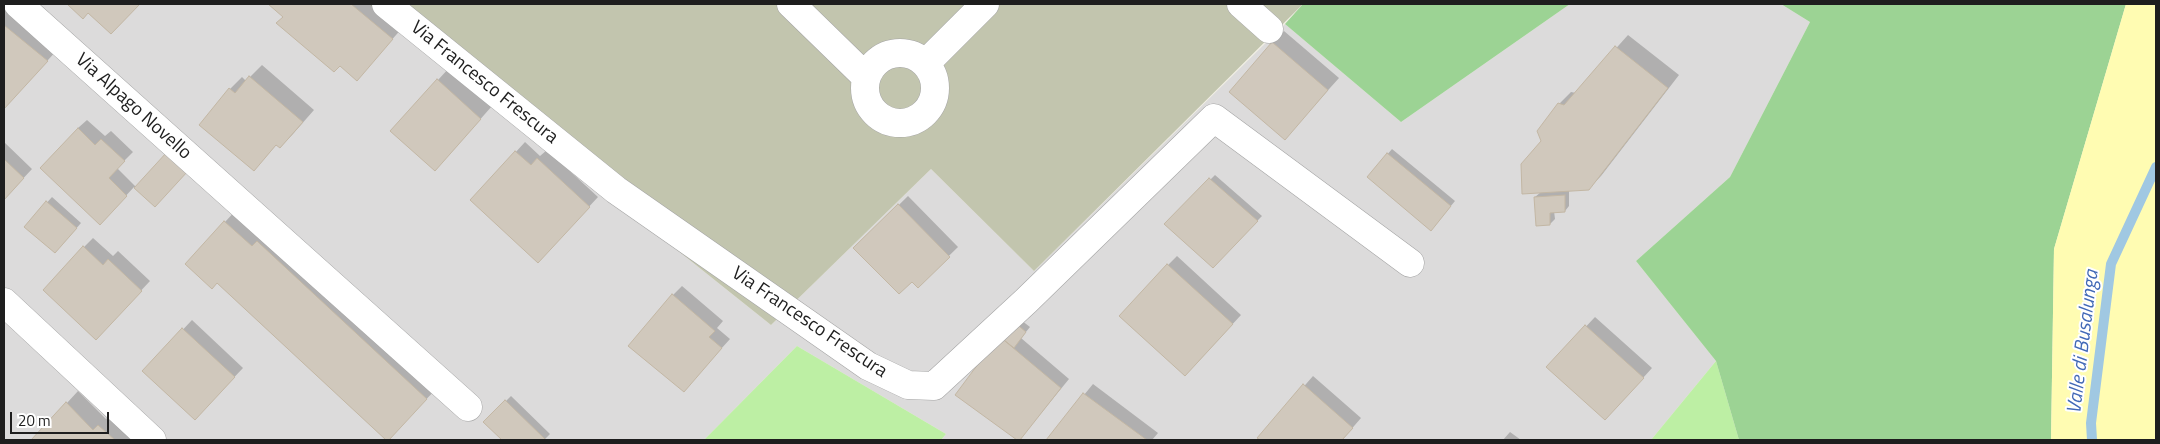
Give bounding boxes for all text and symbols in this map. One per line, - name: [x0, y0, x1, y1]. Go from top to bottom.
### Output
- street label: Via Francesco Frescura: [406, 17, 562, 149]
- street label: Via Alpago Novello: [70, 49, 196, 165]
- street label: Via Francesco Frescura: [727, 262, 891, 384]
- water label: Valle di Busalunga: [2063, 269, 2105, 415]
- scale bar: [12, 402, 111, 434]
- text: 20 m: [18, 409, 51, 432]

